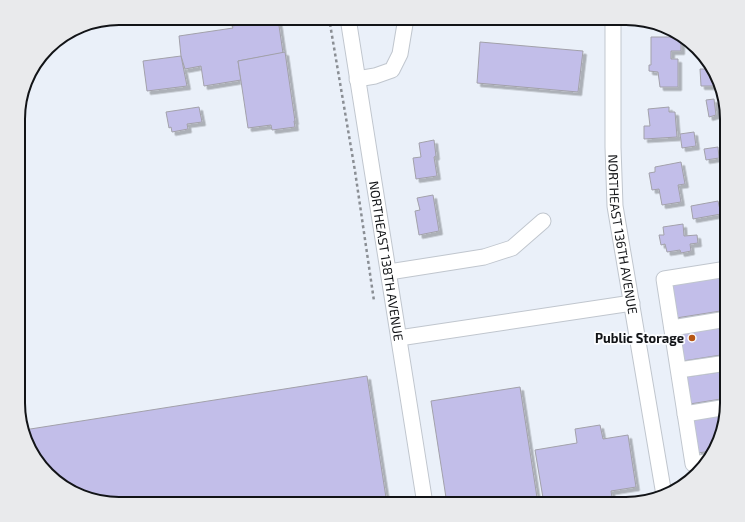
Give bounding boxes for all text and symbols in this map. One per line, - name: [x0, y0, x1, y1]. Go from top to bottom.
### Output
- street label: NORTHEAST 136TH AVENUE: [605, 154, 641, 316]
- street label: NORTHEAST 138TH AVENUE: [366, 180, 407, 342]
- place label: Public Storage: [595, 330, 684, 346]
- marker: Public Storage: [687, 333, 697, 343]

